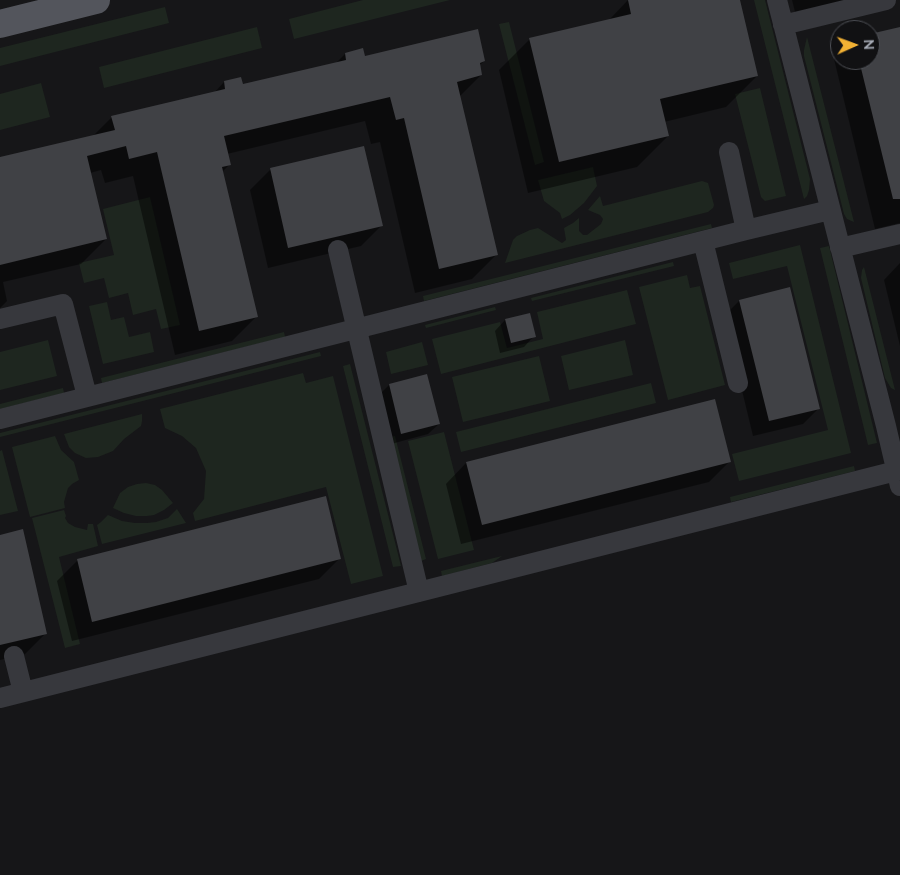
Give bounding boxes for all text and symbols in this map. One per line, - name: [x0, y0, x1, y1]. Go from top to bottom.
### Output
- north arrow: [830, 20, 880, 70]
- text: N: [860, 39, 878, 50]

